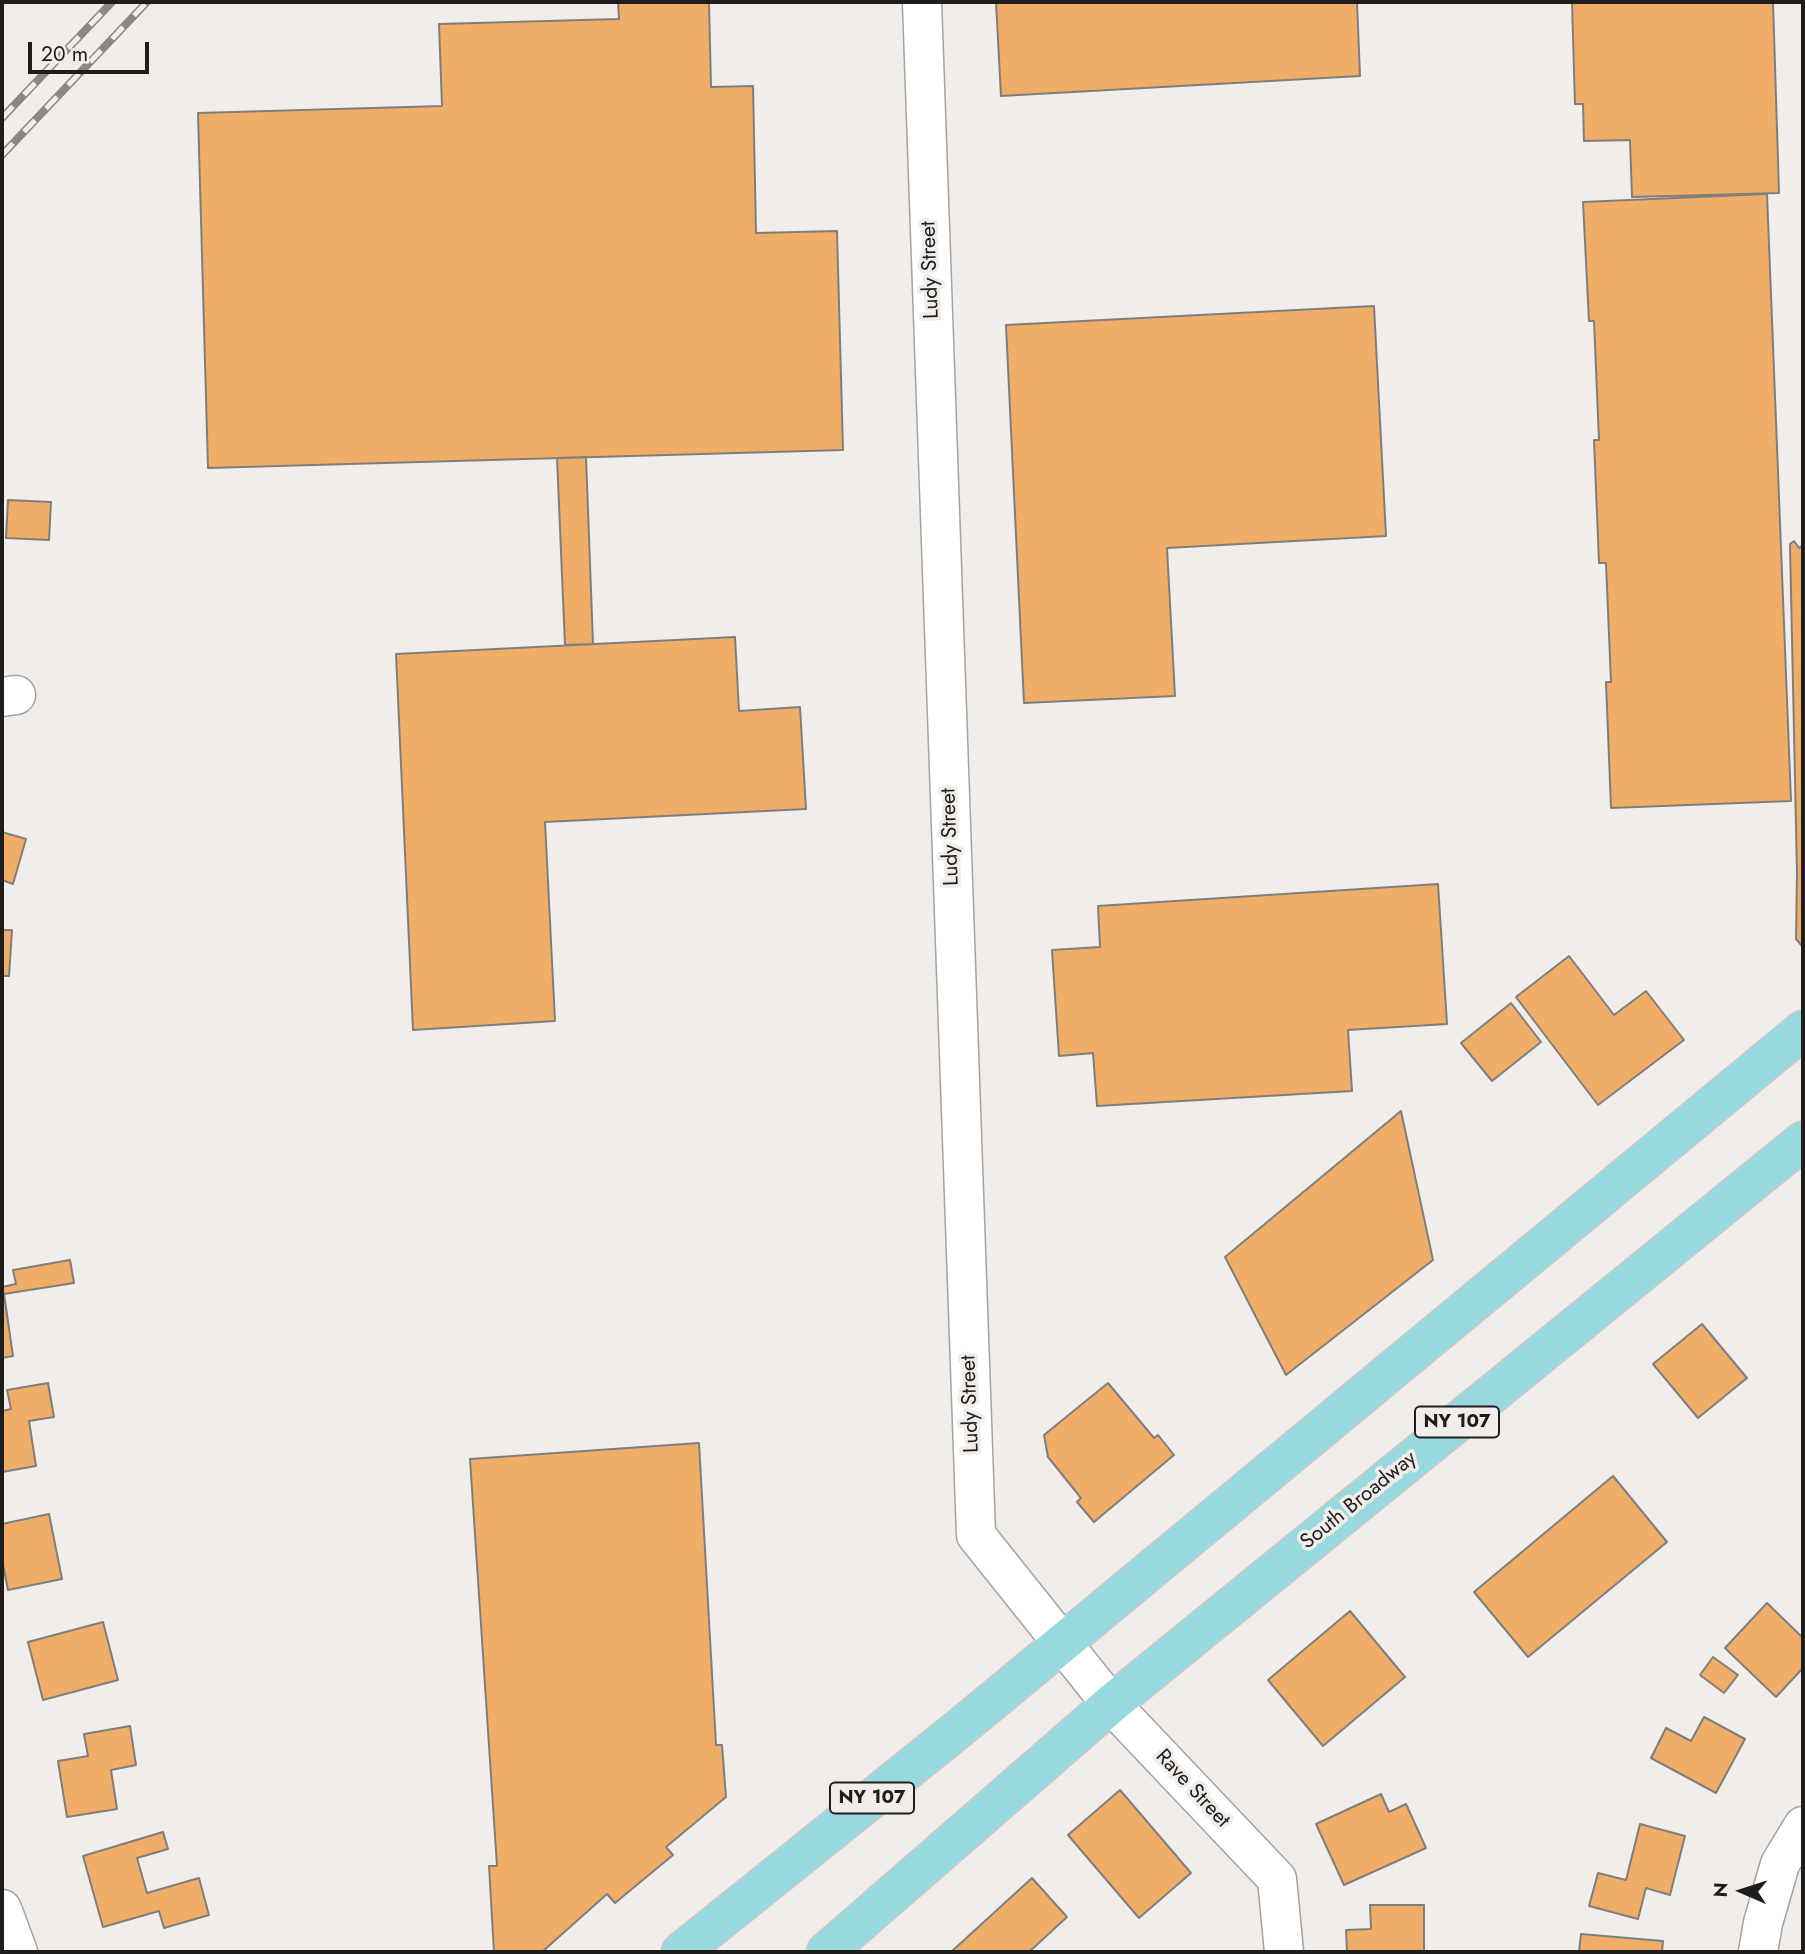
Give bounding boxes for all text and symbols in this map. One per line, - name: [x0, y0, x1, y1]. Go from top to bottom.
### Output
- scale bar: [32, 28, 152, 72]
- text: 20 m: [41, 39, 88, 69]
- street label: Ludy Street: [917, 221, 945, 319]
- street label: Ludy Street: [937, 788, 965, 886]
- street label: Ludy Street: [957, 1355, 985, 1453]
- road number: NY 107: [1415, 1406, 1499, 1438]
- street label: South Broadway: [1296, 1447, 1422, 1555]
- street label: Rave Street: [1149, 1745, 1235, 1833]
- road number: NY 107: [830, 1782, 914, 1814]
- north arrow: [1707, 1856, 1777, 1926]
- text: N: [1707, 1882, 1734, 1898]

